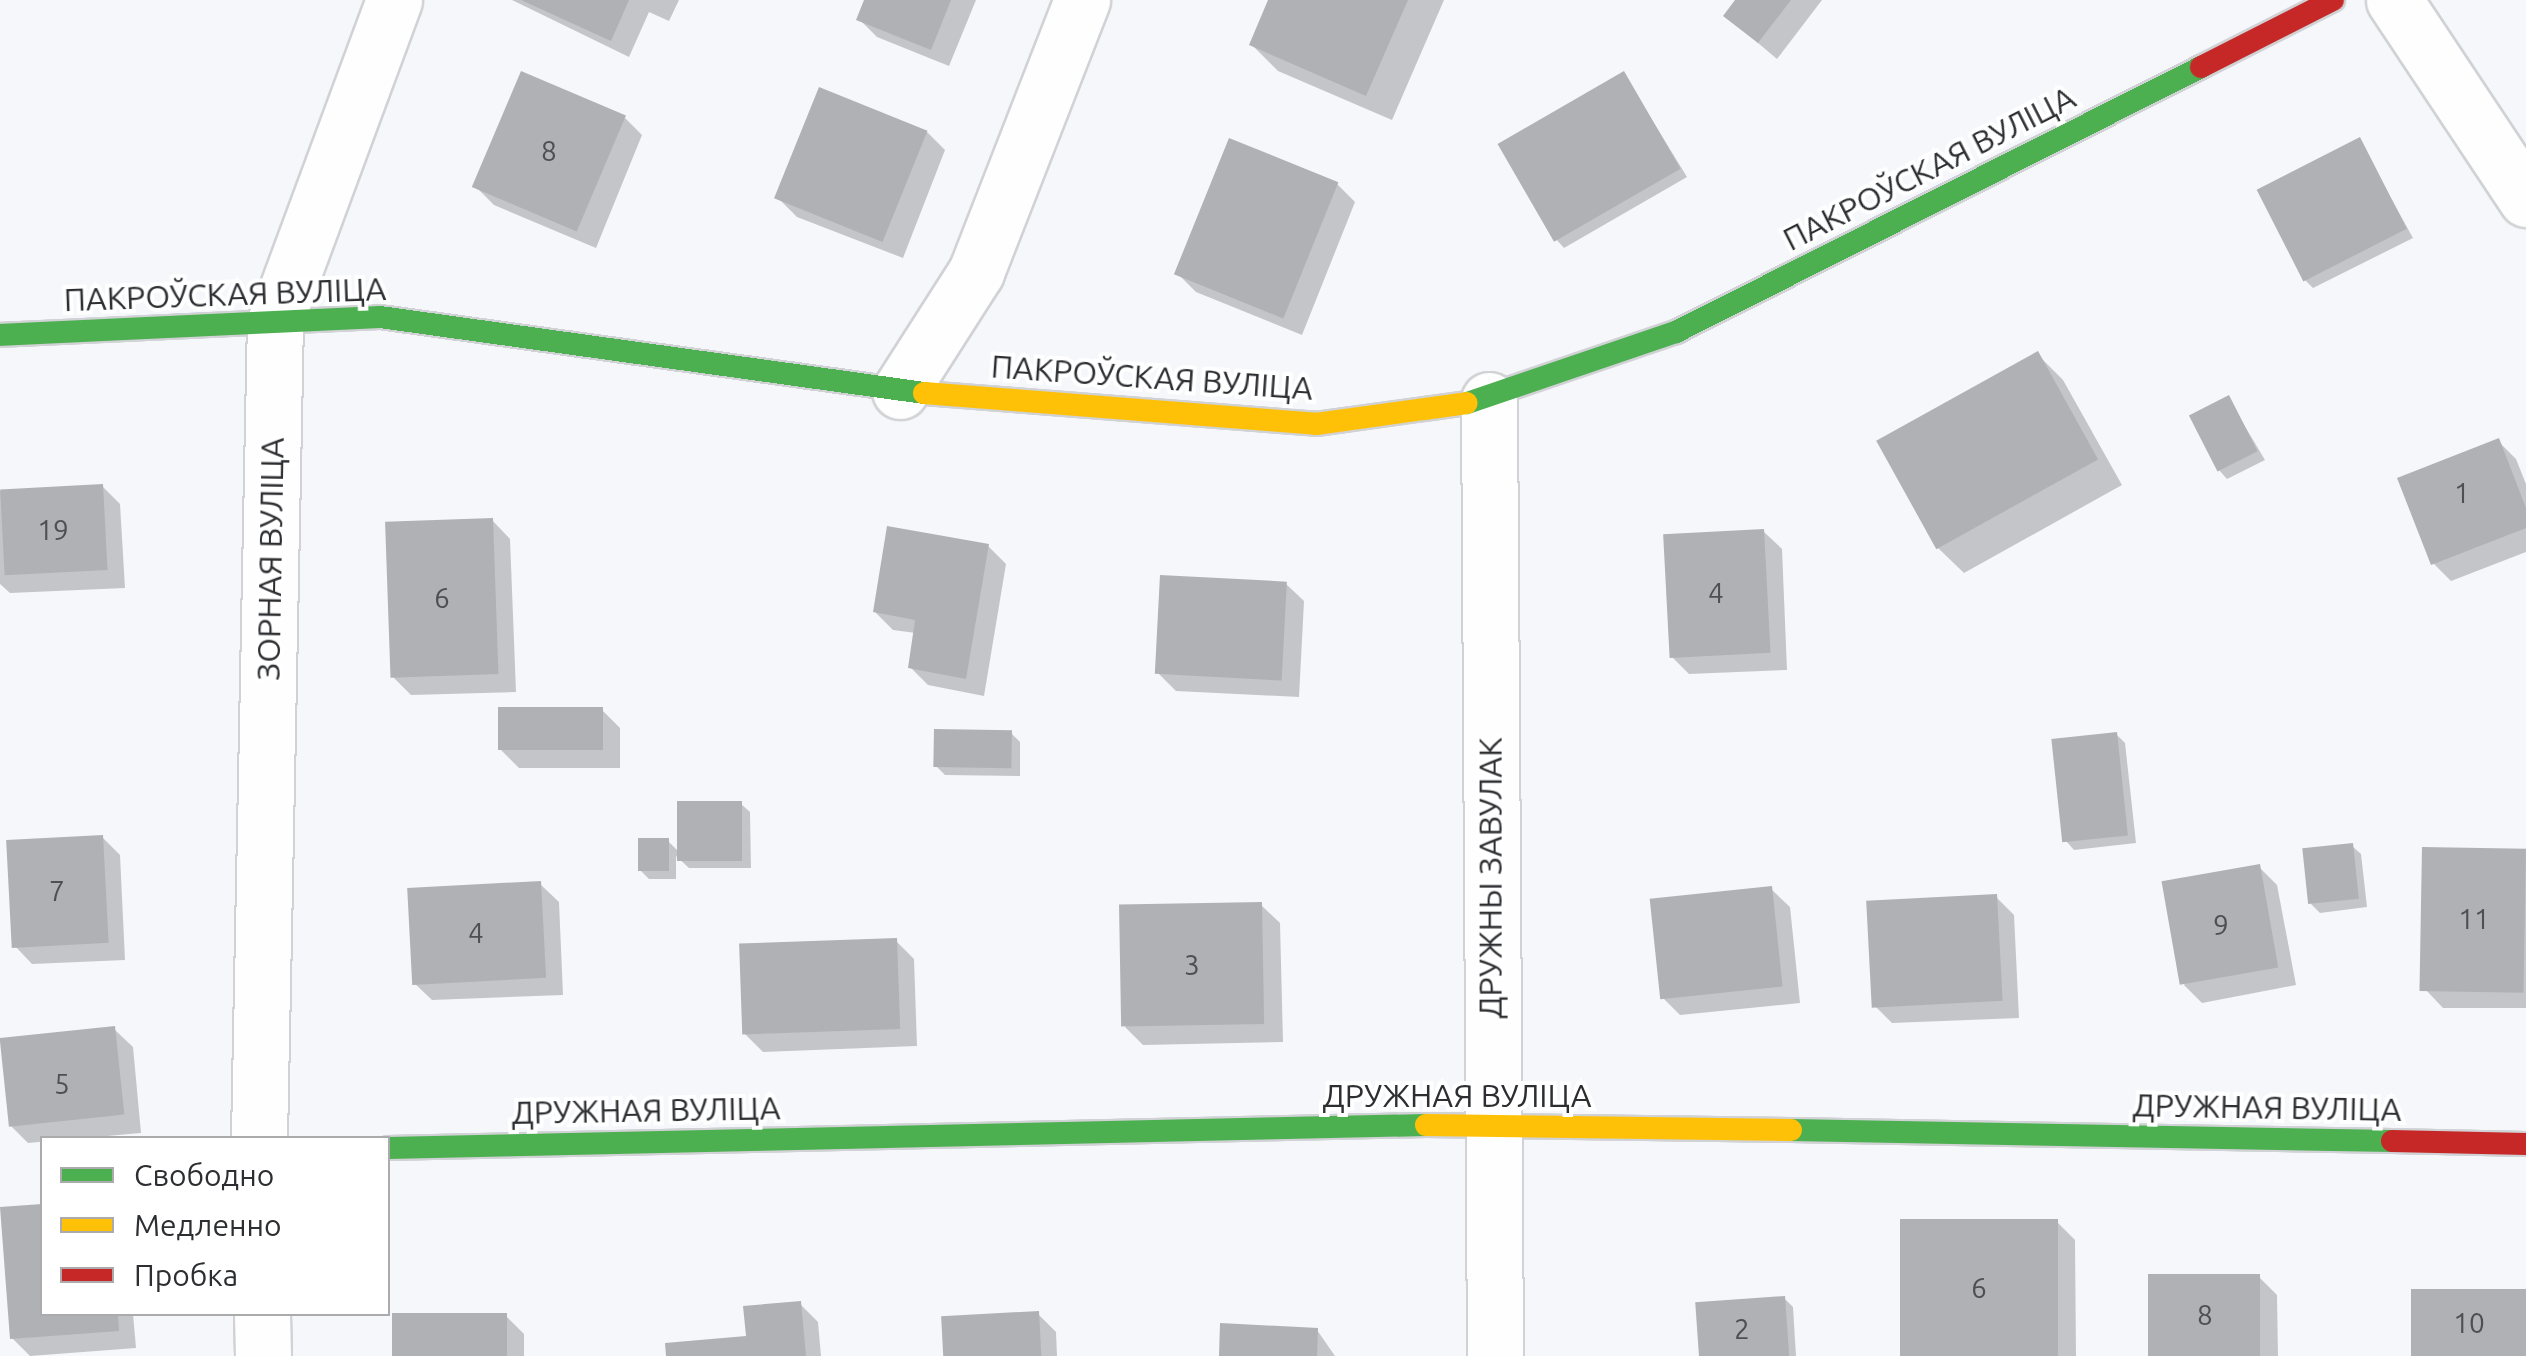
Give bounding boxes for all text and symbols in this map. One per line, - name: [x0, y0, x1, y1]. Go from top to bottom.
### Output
- street label: ПАКРОЎСКАЯ ВУЛІЦА: [1777, 78, 2081, 258]
- house number: 8: [541, 134, 557, 168]
- street label: ПАКРОЎСКАЯ ВУЛІЦА: [63, 269, 387, 319]
- street label: ПАКРОЎСКАЯ ВУЛІЦА: [990, 347, 1314, 407]
- street label: ЗОРНАЯ ВУЛІЦА: [249, 437, 291, 681]
- house number: 1: [2454, 476, 2470, 510]
- house number: 19: [37, 513, 69, 547]
- house number: 4: [1708, 576, 1724, 610]
- house number: 6: [434, 581, 450, 615]
- street label: ДРУЖНЫ ЗАВУЛАК: [1471, 737, 1509, 1019]
- house number: 7: [49, 874, 65, 908]
- house number: 11: [2458, 902, 2490, 936]
- house number: 9: [2213, 908, 2229, 942]
- house number: 4: [468, 916, 484, 950]
- house number: 3: [1184, 948, 1200, 982]
- house number: 5: [54, 1067, 70, 1101]
- street label: ДРУЖНАЯ ВУЛІЦА: [1323, 1076, 1591, 1114]
- street label: ДРУЖНАЯ ВУЛІЦА: [2132, 1085, 2402, 1129]
- street label: ДРУЖНАЯ ВУЛІЦА: [511, 1088, 781, 1132]
- legend: [40, 1136, 390, 1316]
- text: Свободно: [134, 1158, 274, 1192]
- text: Медленно: [134, 1208, 282, 1242]
- text: Пробка: [134, 1258, 238, 1292]
- house number: 6: [1971, 1271, 1987, 1305]
- house number: 8: [2197, 1298, 2213, 1332]
- house number: 10: [2453, 1306, 2485, 1340]
- house number: 2: [1734, 1312, 1750, 1346]

